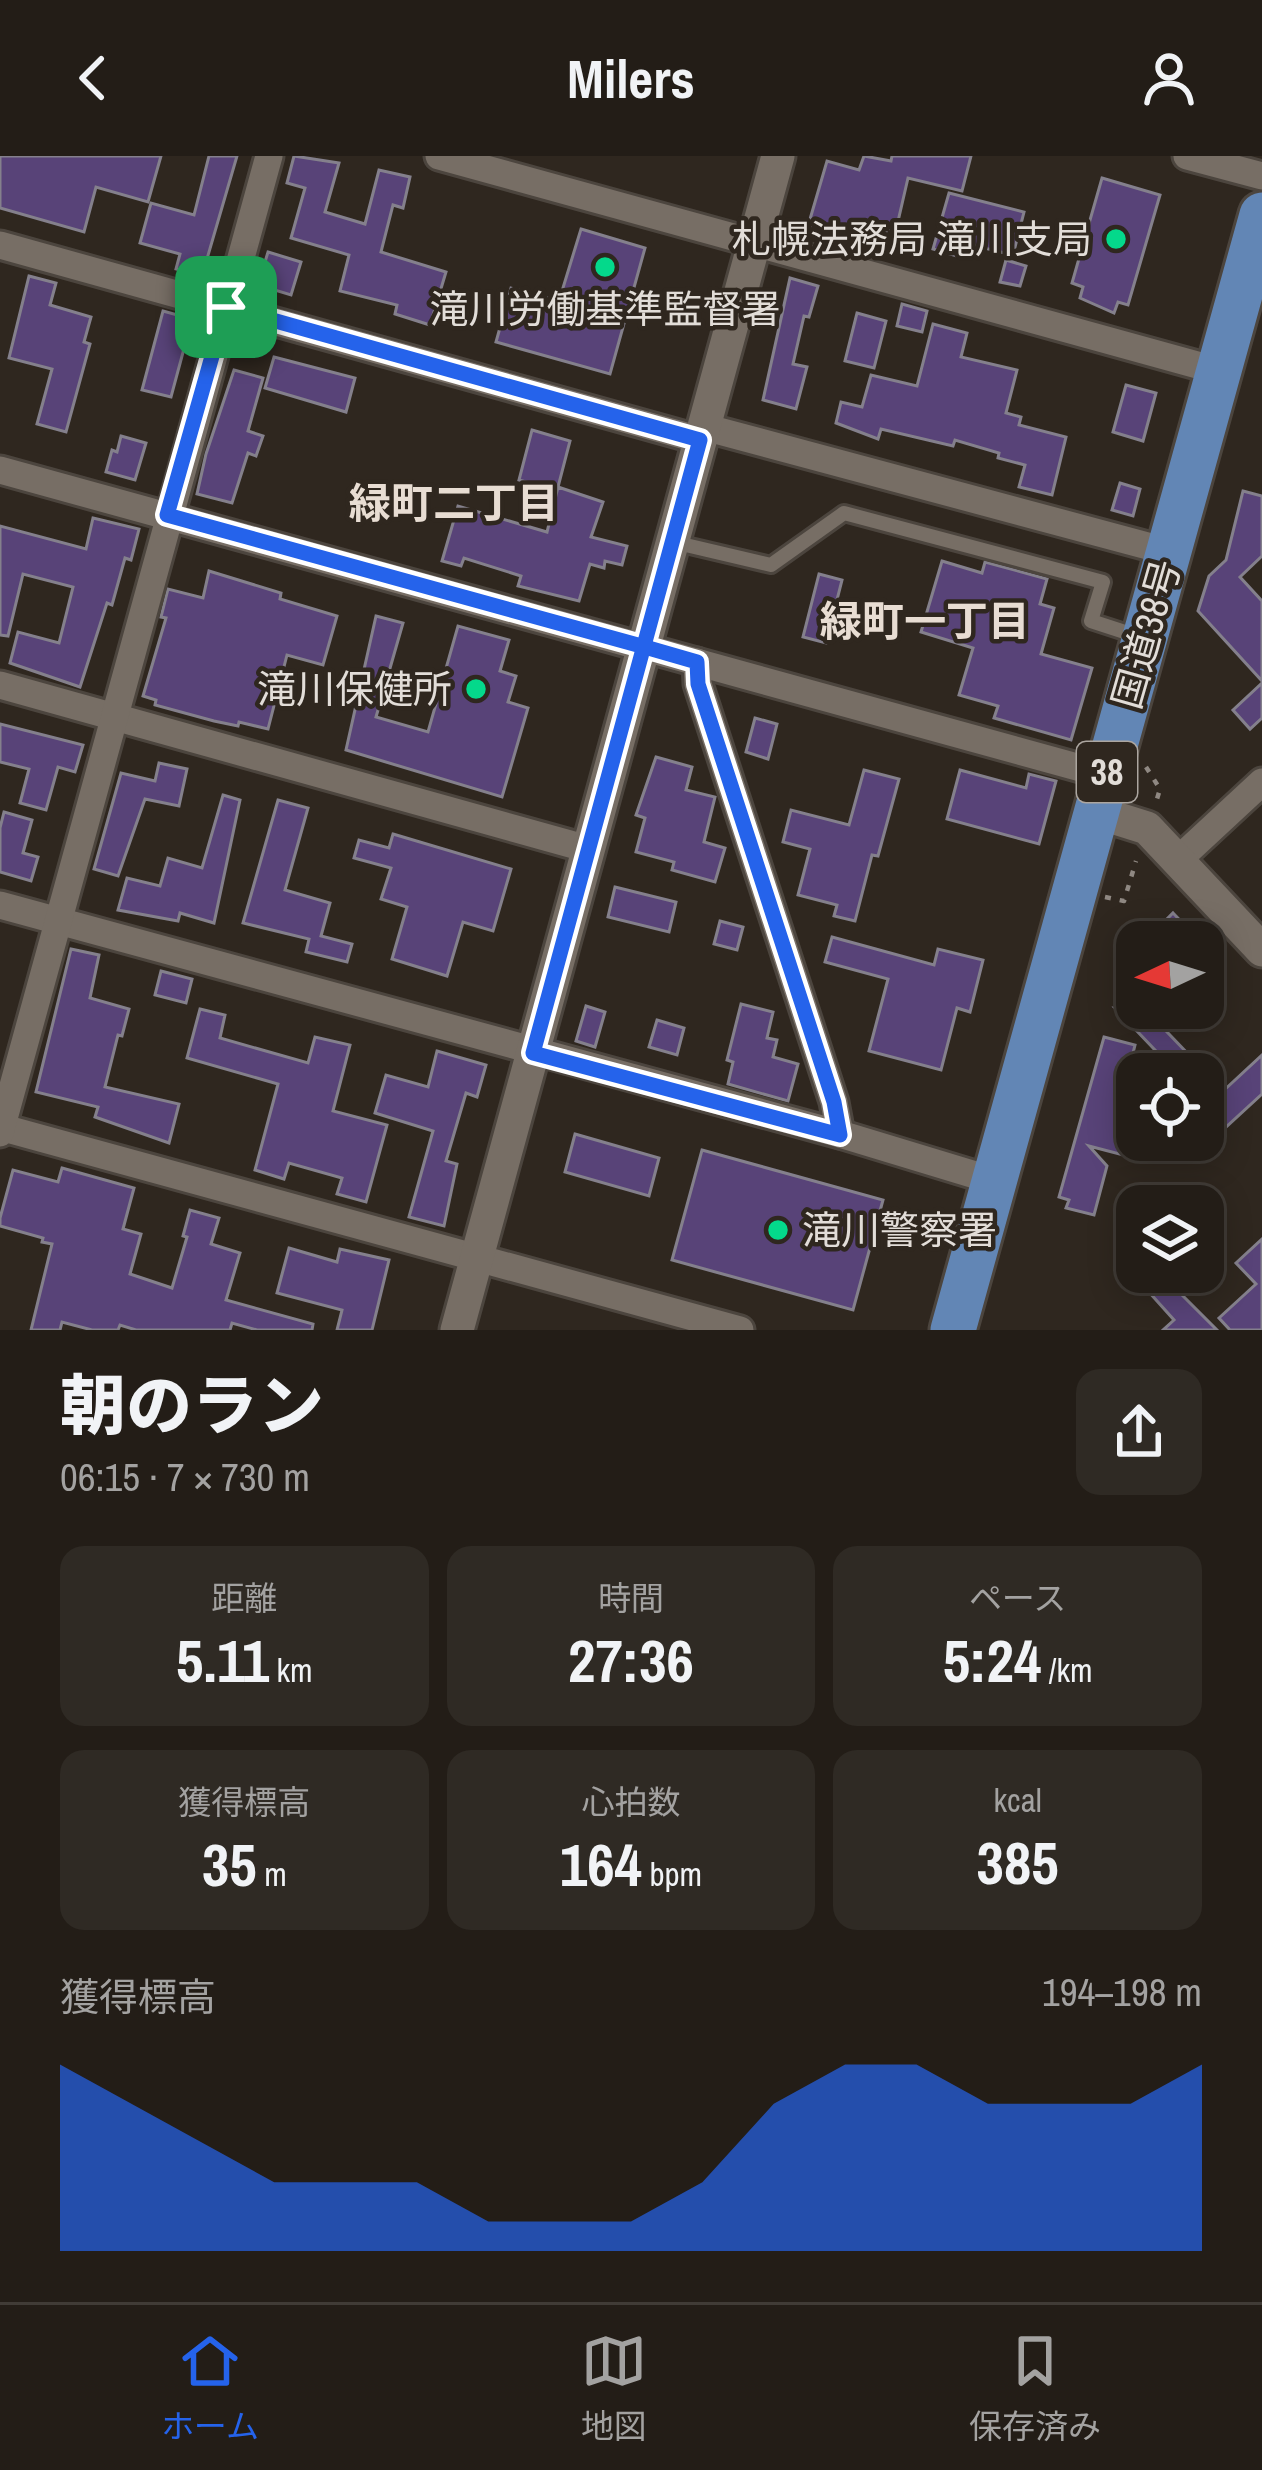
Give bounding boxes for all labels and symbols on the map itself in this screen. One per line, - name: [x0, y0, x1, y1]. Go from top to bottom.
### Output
- place label: 札幌法務局 滝川支局: [732, 213, 1092, 265]
- marker: 札幌法務局 滝川支局: [1103, 226, 1129, 252]
- marker: 滝川労働基準監督署: [592, 254, 618, 280]
- pin: [175, 256, 277, 358]
- place label: 滝川労働基準監督署: [429, 283, 781, 335]
- district label: 緑町二丁目: [349, 475, 559, 531]
- street label: 国道38号: [1100, 553, 1192, 715]
- district label: 緑町一丁目: [820, 593, 1030, 649]
- place label: 滝川保健所: [257, 663, 452, 715]
- marker: 滝川保健所: [463, 676, 489, 702]
- road number: 38: [1077, 742, 1137, 802]
- north arrow: [1116, 921, 1224, 1029]
- place label: 滝川警察署: [802, 1204, 997, 1256]
- marker: 滝川警察署: [765, 1217, 791, 1243]

